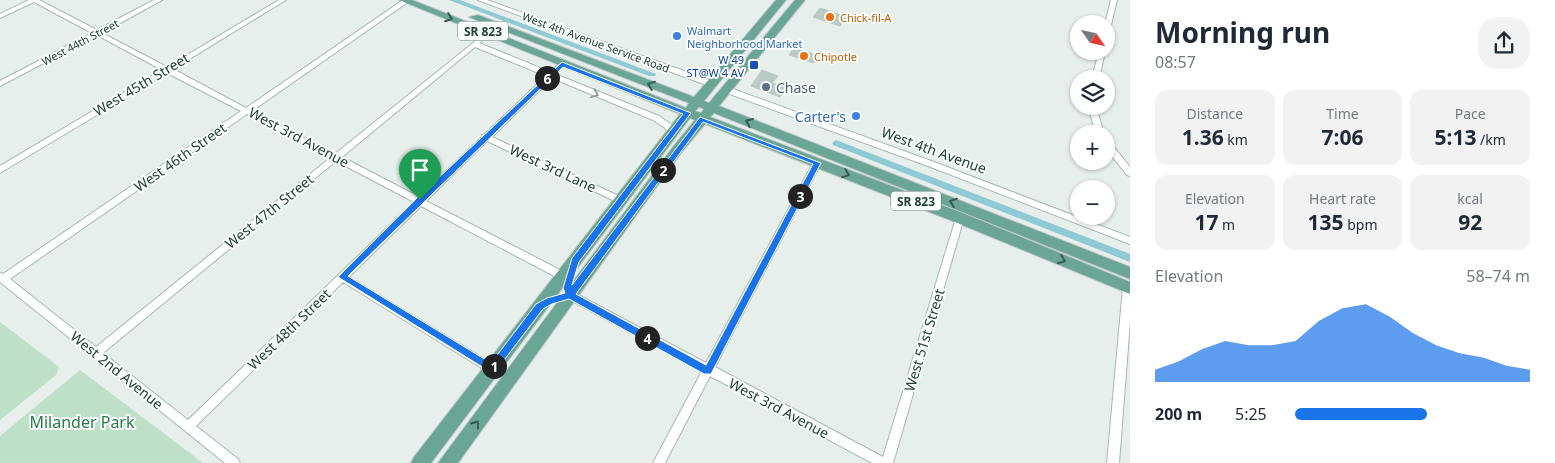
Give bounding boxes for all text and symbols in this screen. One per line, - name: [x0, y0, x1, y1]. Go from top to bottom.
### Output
- street label: West 4th Avenue Service Road: [520, 8, 672, 76]
- place label: Chick-fil-A: [840, 10, 892, 25]
- marker: Chick-fil-A: [824, 11, 836, 23]
- one-way arrow: [444, 12, 453, 22]
- text: Morning run: [1155, 13, 1330, 51]
- street label: West 44th Street: [39, 15, 121, 69]
- north arrow: [1070, 15, 1115, 60]
- map controls: [1070, 15, 1115, 225]
- button: share: [1478, 17, 1530, 69]
- road number: SR 823: [458, 22, 508, 40]
- place label: Walmart Neighborhood Market: [687, 23, 802, 51]
- marker: Walmart Neighborhood Market: [671, 30, 683, 42]
- street label: West 45th Street: [90, 48, 192, 120]
- place label: Chipotle: [814, 49, 857, 64]
- marker: Chipotle: [798, 50, 810, 62]
- text: 08:57: [1155, 51, 1196, 73]
- place label: W 49 ST@W 4 AV: [687, 52, 744, 80]
- marker: W 49 ST@W 4 AV: [748, 59, 760, 71]
- pin: 6: [534, 66, 560, 90]
- text: 6: [543, 69, 552, 88]
- button: layers: [1070, 70, 1115, 115]
- place label: Chase: [776, 78, 816, 97]
- one-way arrow: [647, 81, 656, 91]
- marker: Chase: [760, 81, 772, 93]
- one-way arrow: [590, 88, 599, 98]
- street label: West 3rd Avenue: [246, 103, 353, 171]
- text: Distance: [1186, 104, 1243, 123]
- text: Time: [1326, 104, 1359, 123]
- text: Pace: [1455, 104, 1486, 123]
- place label: Carter's: [795, 107, 846, 126]
- marker: Carter's: [850, 110, 862, 122]
- street label: West 46th Street: [130, 118, 230, 196]
- one-way arrow: [745, 118, 754, 129]
- street label: West 4th Avenue: [879, 122, 989, 178]
- text: 1.36: [1182, 123, 1224, 151]
- text: 7:06: [1322, 123, 1363, 151]
- text: 5:13: [1434, 123, 1476, 151]
- button: +: [1070, 125, 1115, 170]
- text: km: [1224, 130, 1248, 149]
- text: /km: [1476, 130, 1506, 149]
- street label: West 3rd Lane: [507, 140, 599, 196]
- pin: [399, 149, 441, 200]
- icon: arrive: [406, 156, 434, 184]
- pin: 2: [650, 158, 676, 182]
- text: 2: [659, 161, 668, 180]
- one-way arrow: [841, 168, 850, 178]
- street label: West 47th Street: [221, 169, 317, 253]
- button: −: [1070, 180, 1115, 225]
- pin: 3: [788, 184, 812, 208]
- text: 3: [796, 187, 805, 206]
- text: Elevation: [1185, 189, 1245, 208]
- text: Heart rate: [1309, 189, 1376, 208]
- text: kcal: [1457, 189, 1483, 208]
- road number: SR 823: [891, 192, 941, 210]
- one-way arrow: [949, 198, 958, 209]
- text: 17: [1194, 208, 1218, 236]
- text: 135: [1307, 208, 1344, 236]
- text: 92: [1458, 208, 1482, 236]
- text: m: [1218, 215, 1235, 234]
- text: bpm: [1344, 215, 1377, 234]
- one-way arrow: [1057, 253, 1066, 264]
- text: Elevation: [1155, 265, 1223, 287]
- text: 58–74 m: [1466, 265, 1530, 287]
- street label: West 48th Street: [243, 284, 335, 374]
- street label: West 51st Street: [899, 286, 949, 394]
- pin: 4: [634, 326, 660, 350]
- street label: West 2nd Avenue: [67, 327, 167, 413]
- text: 4: [643, 329, 652, 348]
- pin: 1: [482, 354, 506, 378]
- text: 1: [490, 357, 499, 376]
- street label: West 3rd Avenue: [726, 374, 833, 442]
- text: 200 m: [1155, 403, 1202, 425]
- text: 5:25: [1235, 403, 1267, 425]
- park label: Milander Park: [29, 411, 135, 433]
- one-way arrow: [470, 421, 478, 430]

